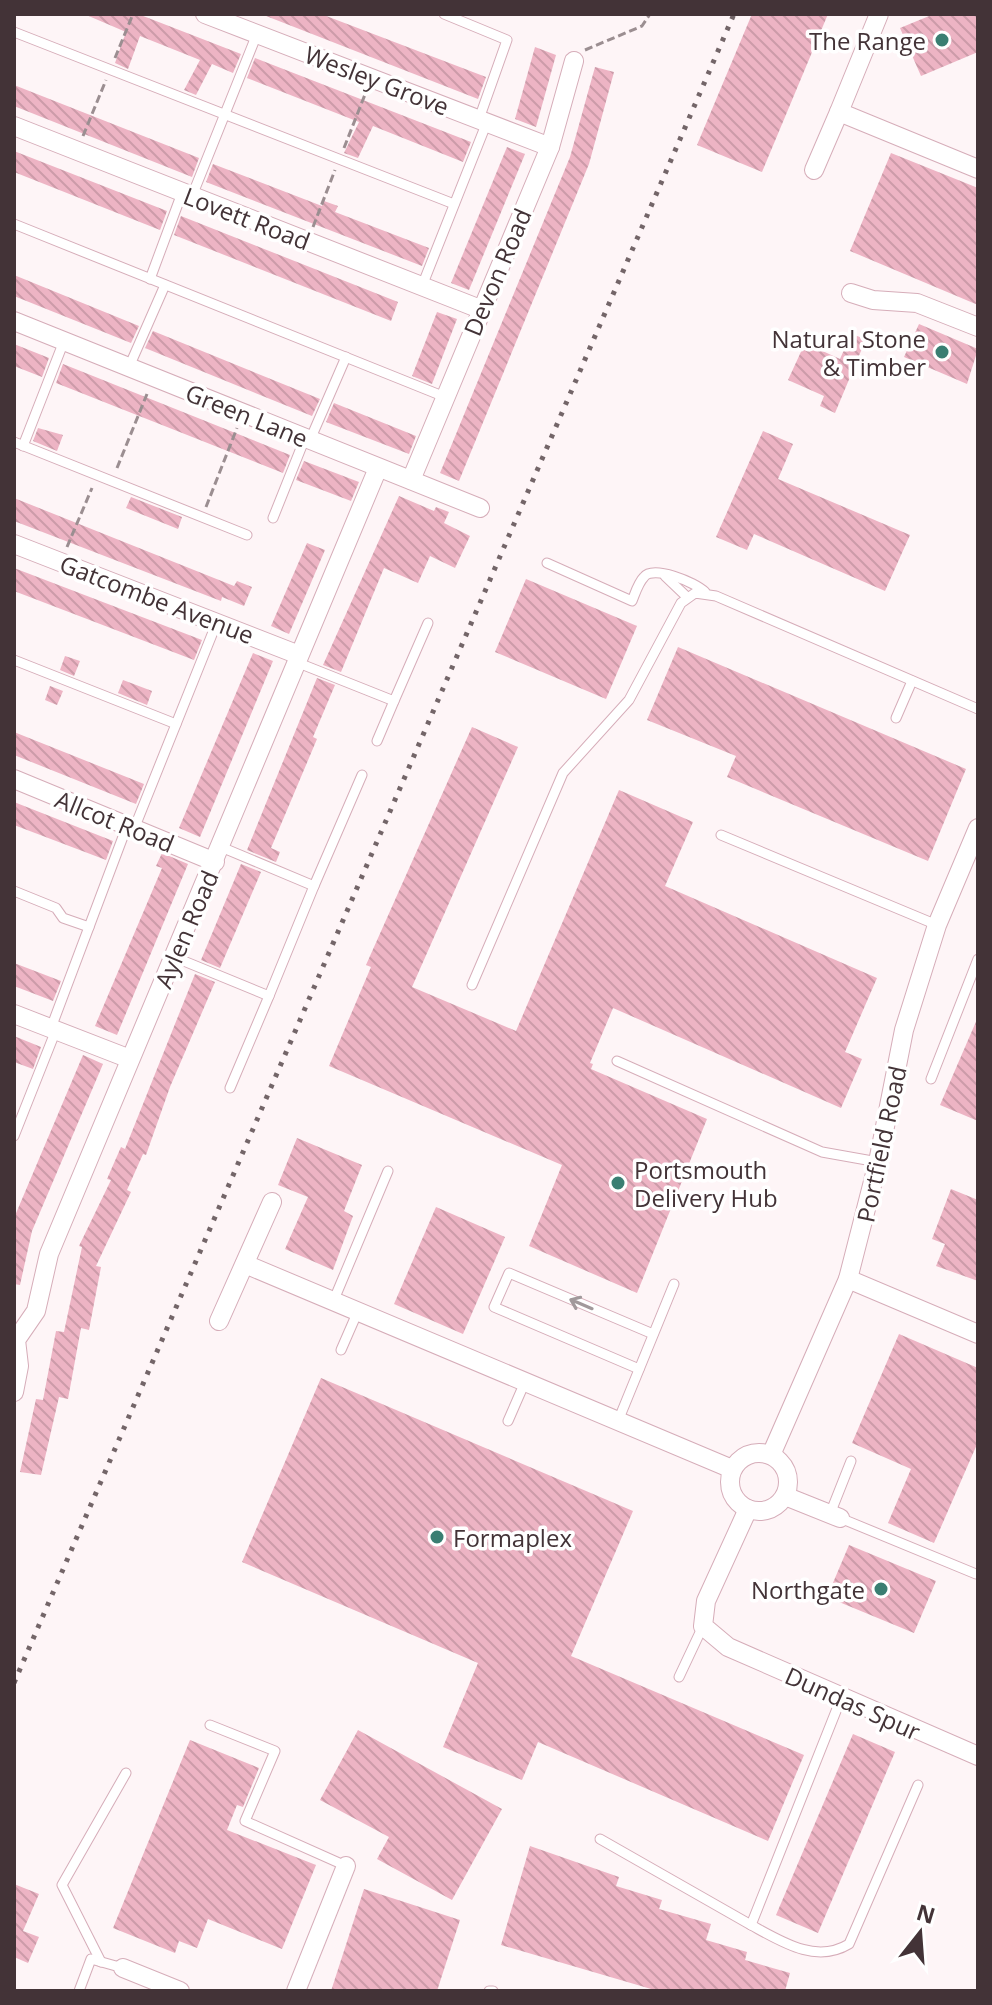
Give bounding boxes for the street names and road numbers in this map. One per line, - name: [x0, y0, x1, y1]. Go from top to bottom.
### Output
- street label: Wesley Grove: [300, 37, 454, 123]
- street label: Lovett Road: [179, 179, 315, 257]
- street label: Devon Road: [455, 203, 539, 341]
- street label: Green Lane: [181, 375, 313, 455]
- street label: Gatcombe Avenue: [55, 547, 259, 651]
- street label: Allcot Road: [51, 782, 179, 860]
- street label: Aylen Road: [146, 865, 226, 993]
- street label: Portfield Road: [848, 1063, 914, 1225]
- street label: Dundas Spur: [780, 1658, 926, 1748]

